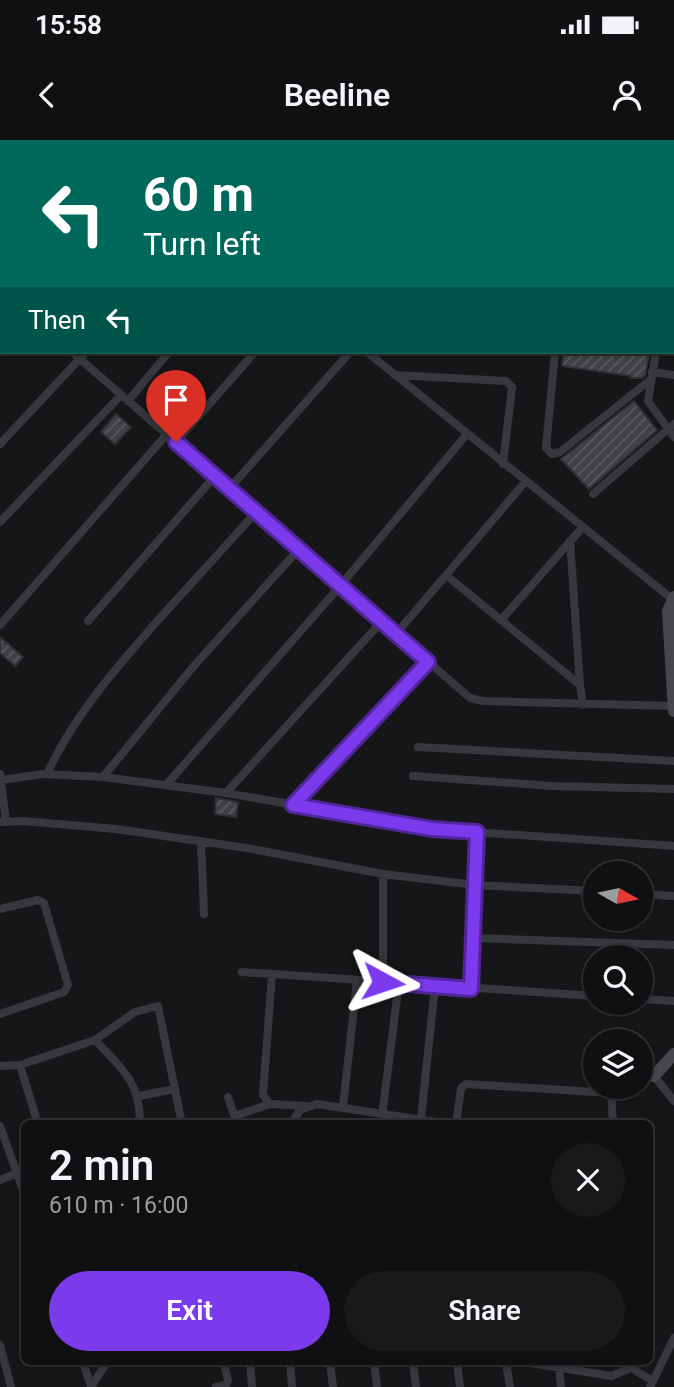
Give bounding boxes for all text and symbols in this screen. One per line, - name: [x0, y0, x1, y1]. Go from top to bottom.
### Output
- text: 15:58: [35, 10, 102, 40]
- icon: back: [28, 76, 66, 114]
- text: Beeline: [284, 76, 390, 114]
- icon: person: [608, 76, 646, 114]
- text: 60 m: [143, 166, 254, 223]
- icon: left: [28, 168, 119, 259]
- text: Turn left: [143, 225, 261, 263]
- icon: left: [100, 301, 138, 339]
- text: Then: [28, 305, 86, 335]
- pin: [146, 370, 206, 442]
- icon: arrive: [157, 381, 195, 419]
- north arrow: [583, 861, 653, 931]
- map controls: [583, 861, 653, 1099]
- position arrow: [346, 945, 420, 1019]
- button: search: [583, 945, 653, 1015]
- button: layers: [583, 1029, 653, 1099]
- text: 2 min: [49, 1141, 154, 1190]
- button: close: [551, 1143, 625, 1217]
- text: 610 m · 16:00: [49, 1192, 188, 1219]
- button: Exit: [49, 1271, 330, 1351]
- button: Share: [344, 1271, 625, 1351]

